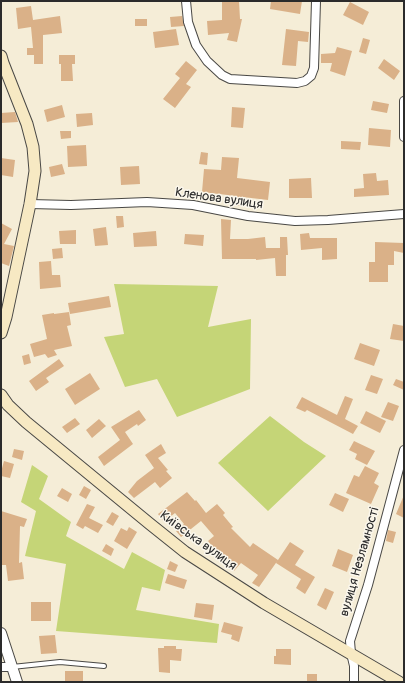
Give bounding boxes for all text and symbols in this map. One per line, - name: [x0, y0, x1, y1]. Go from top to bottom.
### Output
- street label: Кленова вулиця: [174, 185, 264, 213]
- street label: вулиця Незламності: [337, 506, 383, 618]
- street label: Київська вулиця: [157, 508, 239, 574]

